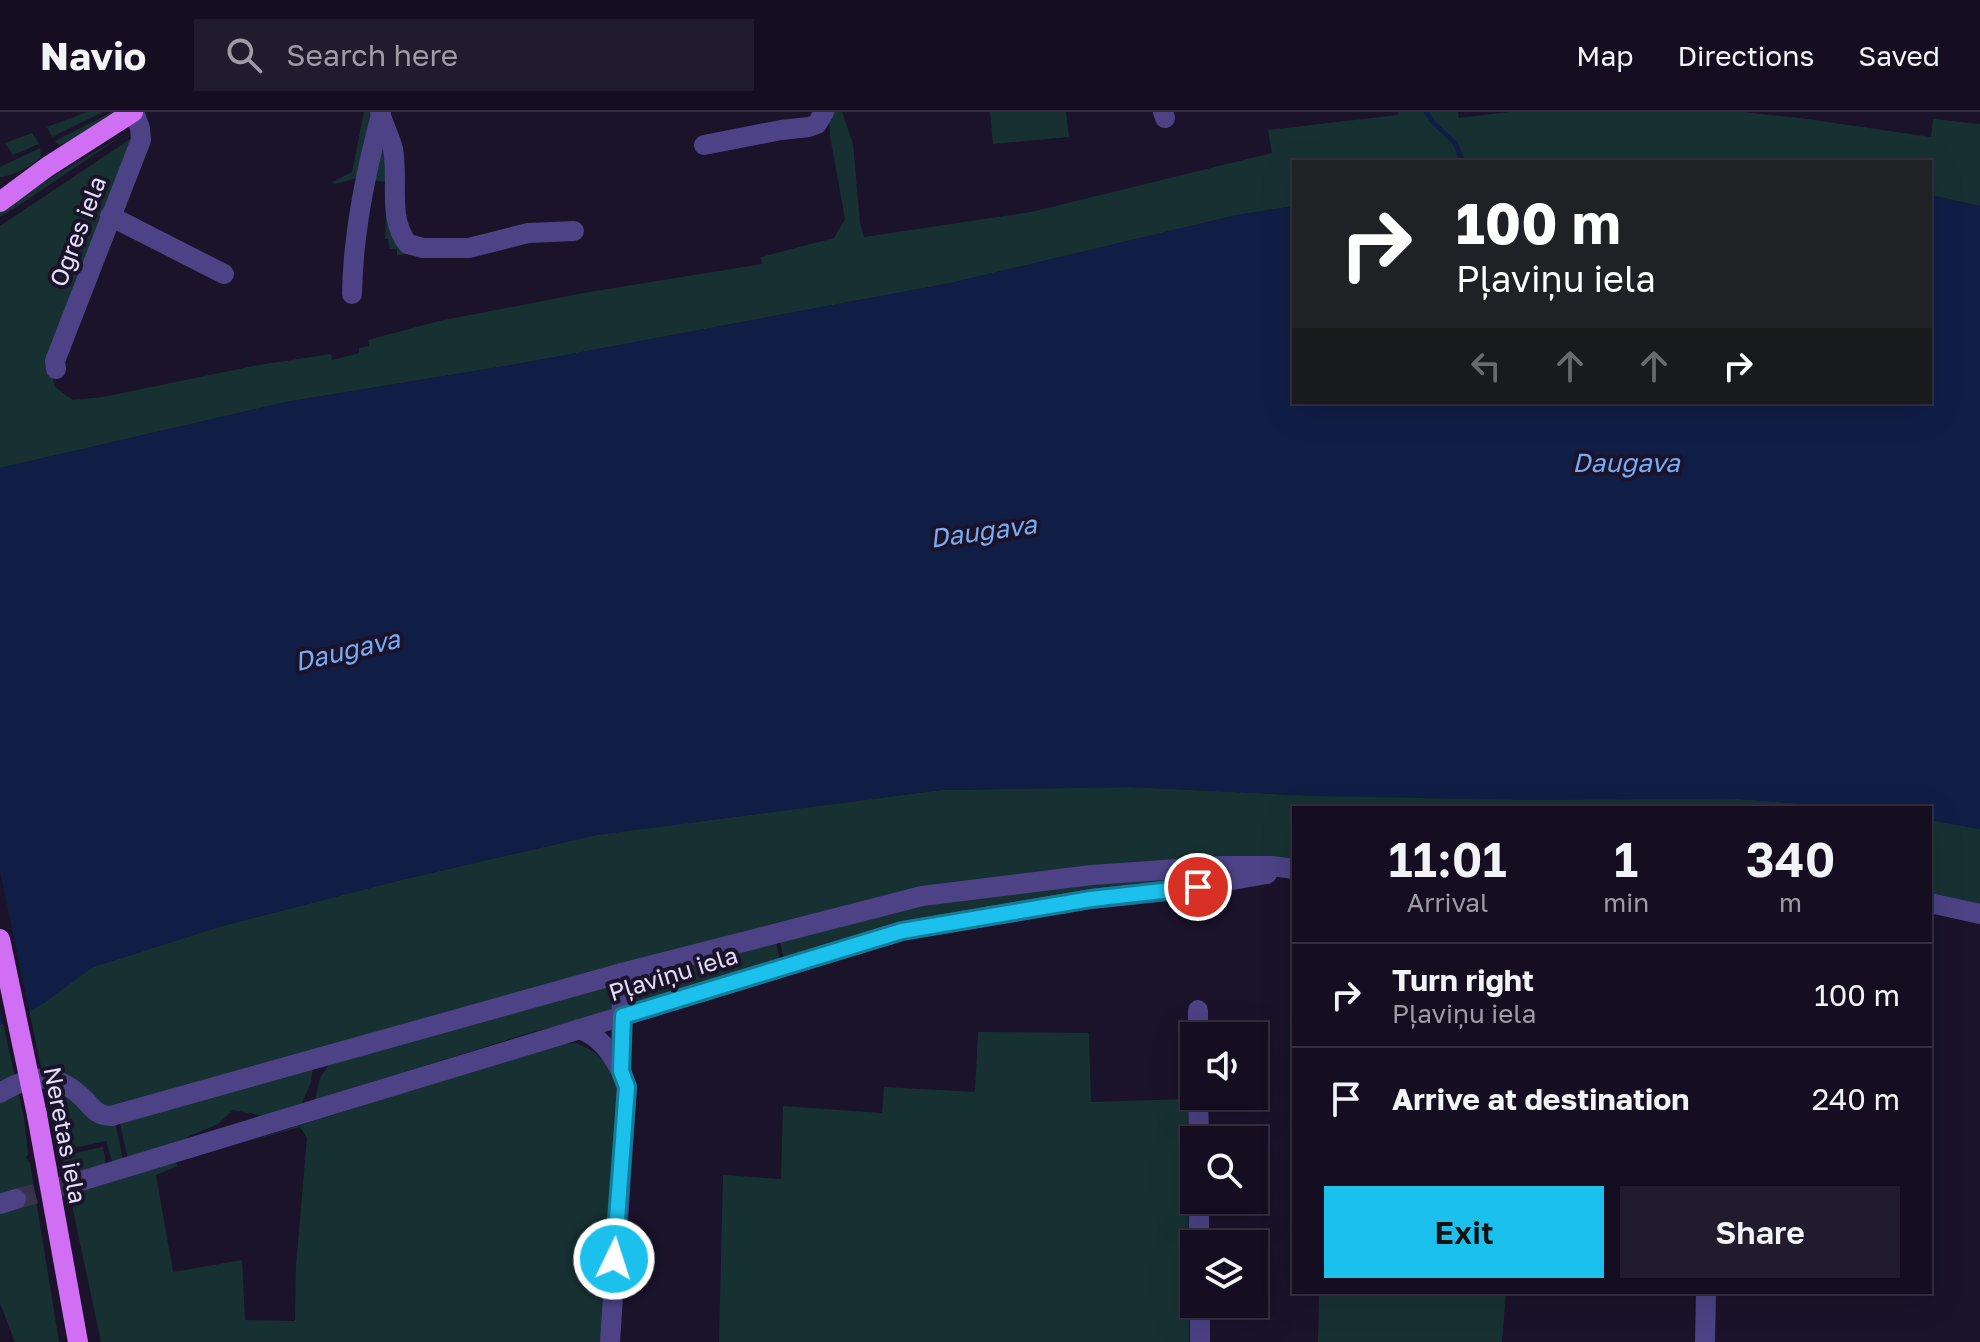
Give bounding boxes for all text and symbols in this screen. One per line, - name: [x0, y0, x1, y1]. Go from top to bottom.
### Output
- search box: [194, 19, 754, 91]
- text: Navio: [40, 33, 146, 78]
- icon: search: [222, 33, 266, 77]
- text: Search here: [286, 37, 458, 73]
- text: Map: [1576, 39, 1633, 72]
- text: Directions: [1677, 39, 1814, 72]
- text: Saved: [1858, 39, 1940, 72]
- street label: Ogres iela: [43, 172, 111, 290]
- text: 100 m: [1456, 189, 1621, 256]
- icon: right: [1324, 192, 1428, 296]
- text: Pļaviņu iela: [1456, 257, 1656, 300]
- icon: left: [1464, 344, 1508, 388]
- icon: ahead: [1548, 344, 1592, 388]
- icon: ahead: [1632, 344, 1676, 388]
- icon: right: [1716, 344, 1760, 388]
- water label: Daugava: [1572, 447, 1681, 478]
- water label: Daugava: [928, 508, 1040, 554]
- water label: Daugava: [291, 623, 404, 677]
- text: 11:01: [1389, 830, 1507, 888]
- text: 1: [1614, 830, 1638, 888]
- text: 340: [1746, 830, 1835, 888]
- pin: [1164, 853, 1232, 921]
- icon: arrive: [1176, 865, 1220, 909]
- text: Arrival: [1407, 887, 1488, 918]
- text: min: [1603, 887, 1649, 918]
- text: m: [1779, 887, 1802, 918]
- street label: Pļaviņu iela: [605, 940, 741, 1007]
- text: Turn right: [1392, 962, 1534, 998]
- icon: right: [1324, 973, 1368, 1017]
- text: 100 m: [1814, 977, 1900, 1013]
- text: Pļaviņu iela: [1392, 998, 1536, 1029]
- map controls: [1180, 1022, 1268, 1318]
- button: sound: [1180, 1022, 1268, 1110]
- street label: Neretas iela: [39, 1064, 93, 1206]
- icon: arrive: [1324, 1077, 1368, 1121]
- text: Arrive at destination: [1392, 1081, 1689, 1117]
- text: 240 m: [1812, 1081, 1900, 1117]
- button: search: [1180, 1126, 1268, 1214]
- button: Exit: [1324, 1186, 1604, 1278]
- button: Share: [1620, 1186, 1900, 1278]
- position arrow: [572, 1217, 656, 1301]
- button: layers: [1180, 1230, 1268, 1318]

